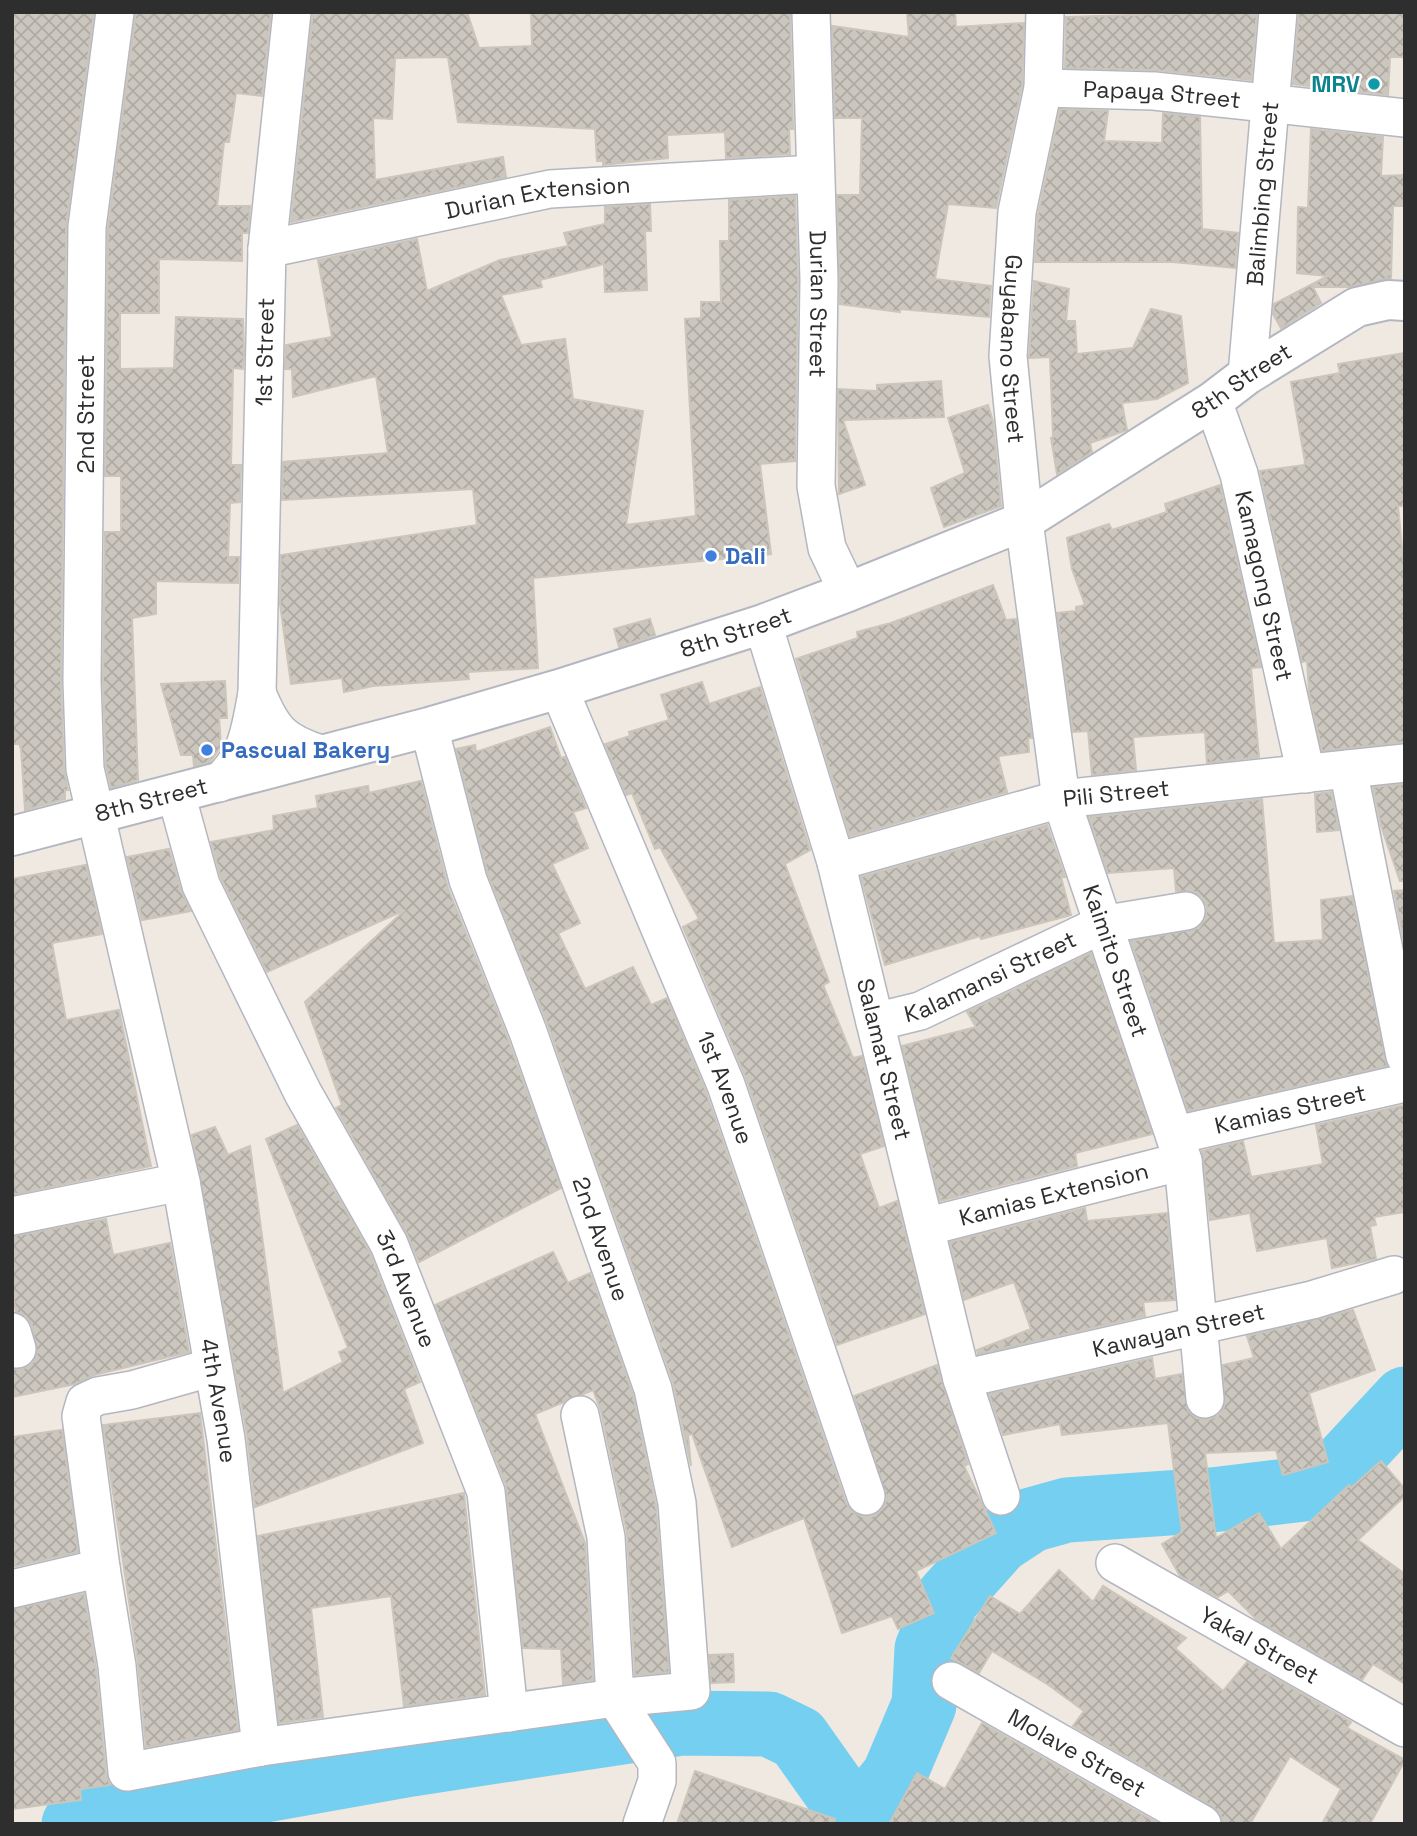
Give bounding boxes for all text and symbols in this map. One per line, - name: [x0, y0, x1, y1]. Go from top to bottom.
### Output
- place label: MRV: [1311, 69, 1360, 99]
- street label: Papaya Street: [1083, 74, 1242, 115]
- marker: MRV: [1366, 76, 1382, 92]
- street label: Balimbing Street: [1240, 100, 1285, 287]
- street label: Durian Extension: [442, 169, 631, 226]
- street label: Durian Street: [803, 230, 834, 378]
- street label: Guyabano Street: [993, 254, 1031, 445]
- street label: 1st Street: [248, 297, 281, 406]
- street label: 8th Street: [1186, 336, 1297, 426]
- street label: 2nd Street: [71, 355, 101, 473]
- street label: Kamagong Street: [1228, 488, 1300, 684]
- place label: Dali: [725, 541, 766, 571]
- marker: Dali: [703, 548, 719, 564]
- street label: 8th Street: [676, 600, 796, 664]
- place label: Pascual Bakery: [221, 735, 390, 765]
- marker: Pascual Bakery: [199, 742, 215, 758]
- street label: 8th Street: [92, 770, 211, 829]
- street label: Pili Street: [1061, 773, 1171, 814]
- street label: Kaimito Street: [1076, 881, 1155, 1041]
- street label: Kalamansi Street: [901, 924, 1081, 1029]
- street label: Salamat Street: [850, 975, 918, 1143]
- street label: 1st Avenue: [690, 1026, 760, 1148]
- street label: Kamias Street: [1212, 1077, 1369, 1141]
- street label: Kamias Extension: [956, 1155, 1152, 1233]
- street label: 2nd Avenue: [566, 1173, 636, 1305]
- street label: 3rd Avenue: [369, 1225, 443, 1352]
- street label: Kawayan Street: [1089, 1296, 1268, 1364]
- street label: 4th Avenue: [194, 1336, 244, 1465]
- street label: Yakal Street: [1194, 1599, 1324, 1691]
- street label: Molave Street: [1003, 1702, 1151, 1804]

